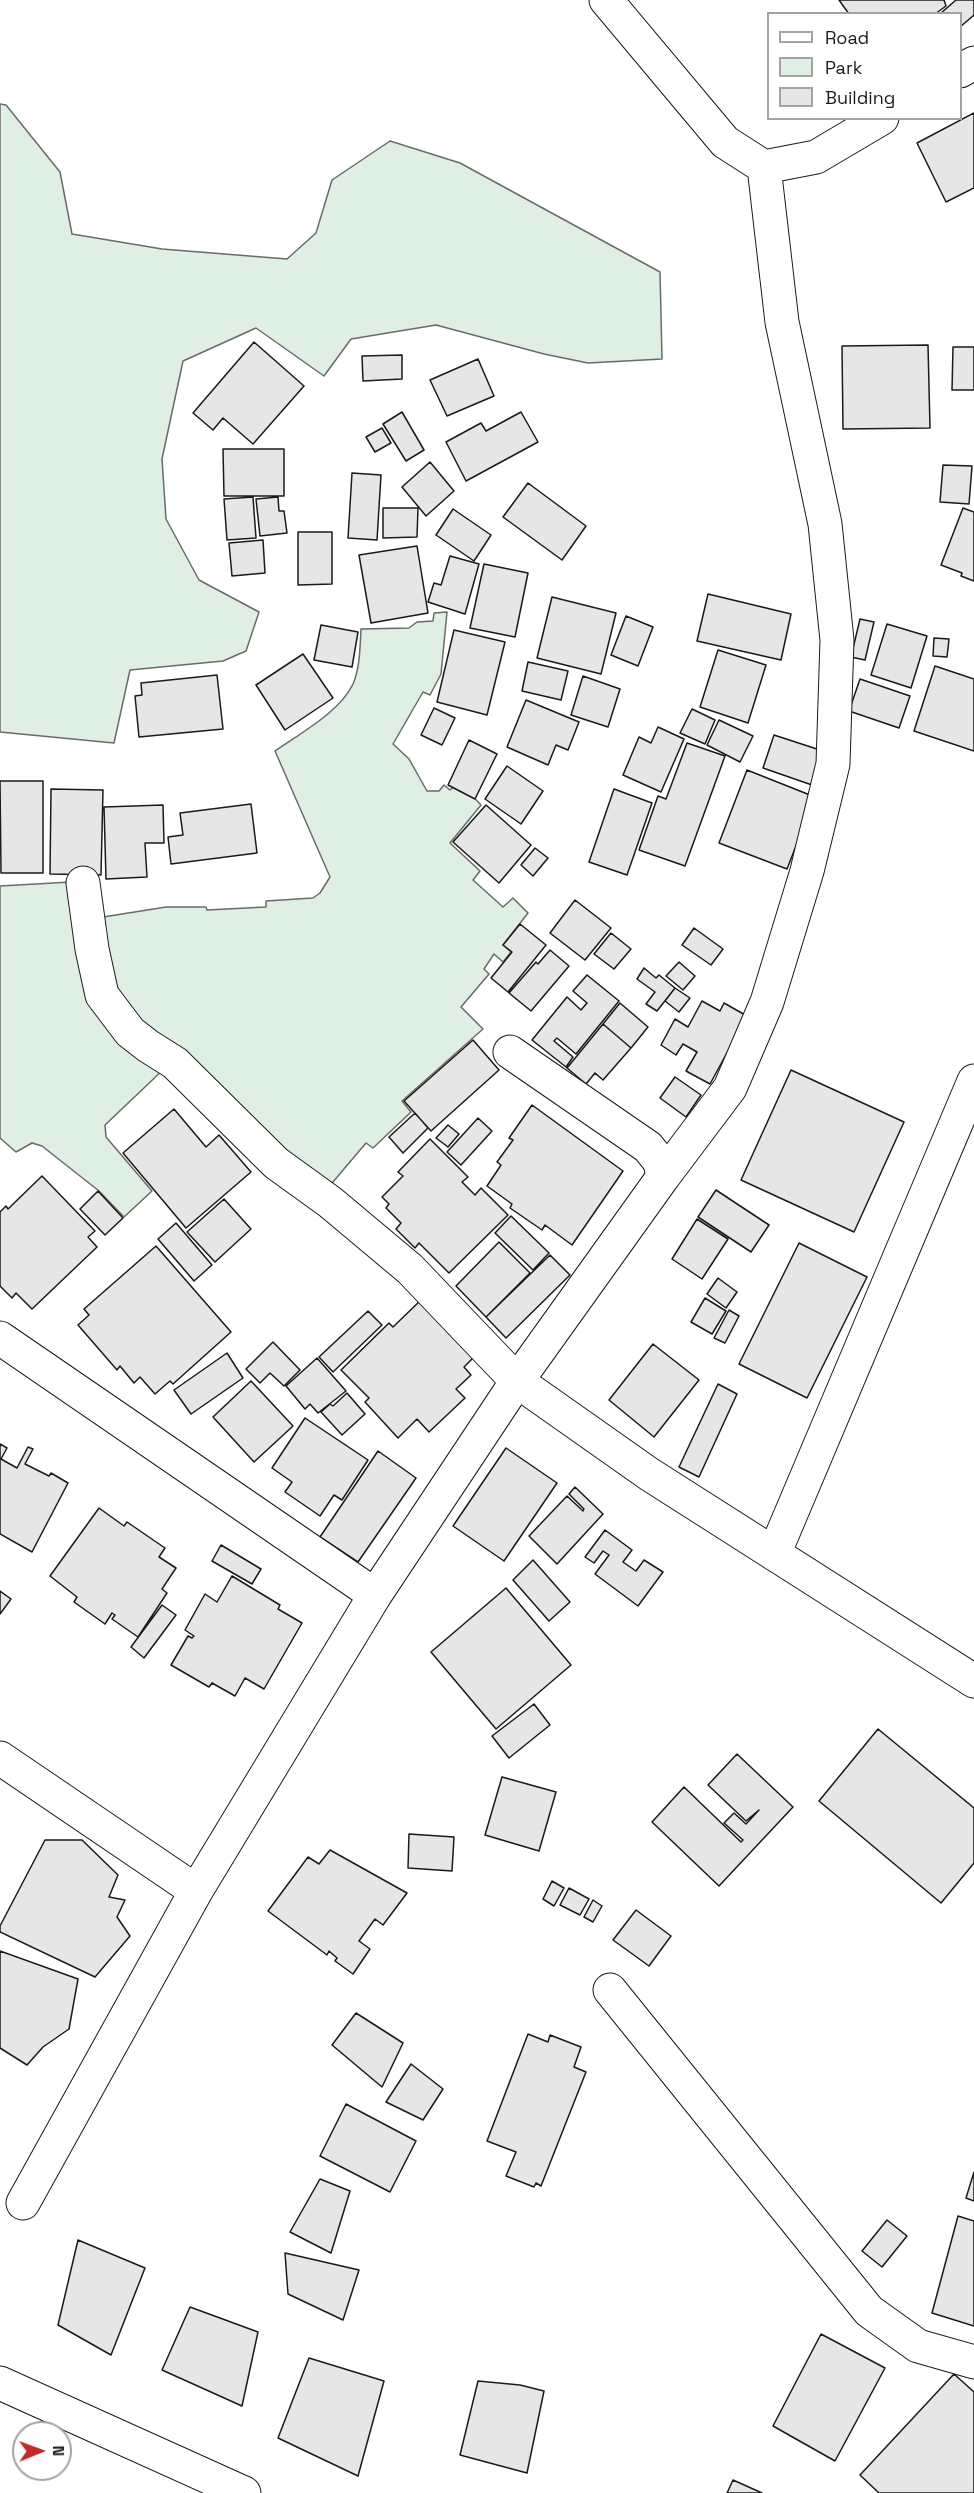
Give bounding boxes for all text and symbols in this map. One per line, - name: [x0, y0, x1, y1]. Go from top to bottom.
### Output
- legend: [767, 12, 962, 120]
- text: Road: [825, 26, 869, 49]
- text: Park: [825, 56, 862, 79]
- text: Building: [825, 86, 895, 109]
- north arrow: [12, 2421, 72, 2481]
- text: N: [48, 2445, 69, 2456]

